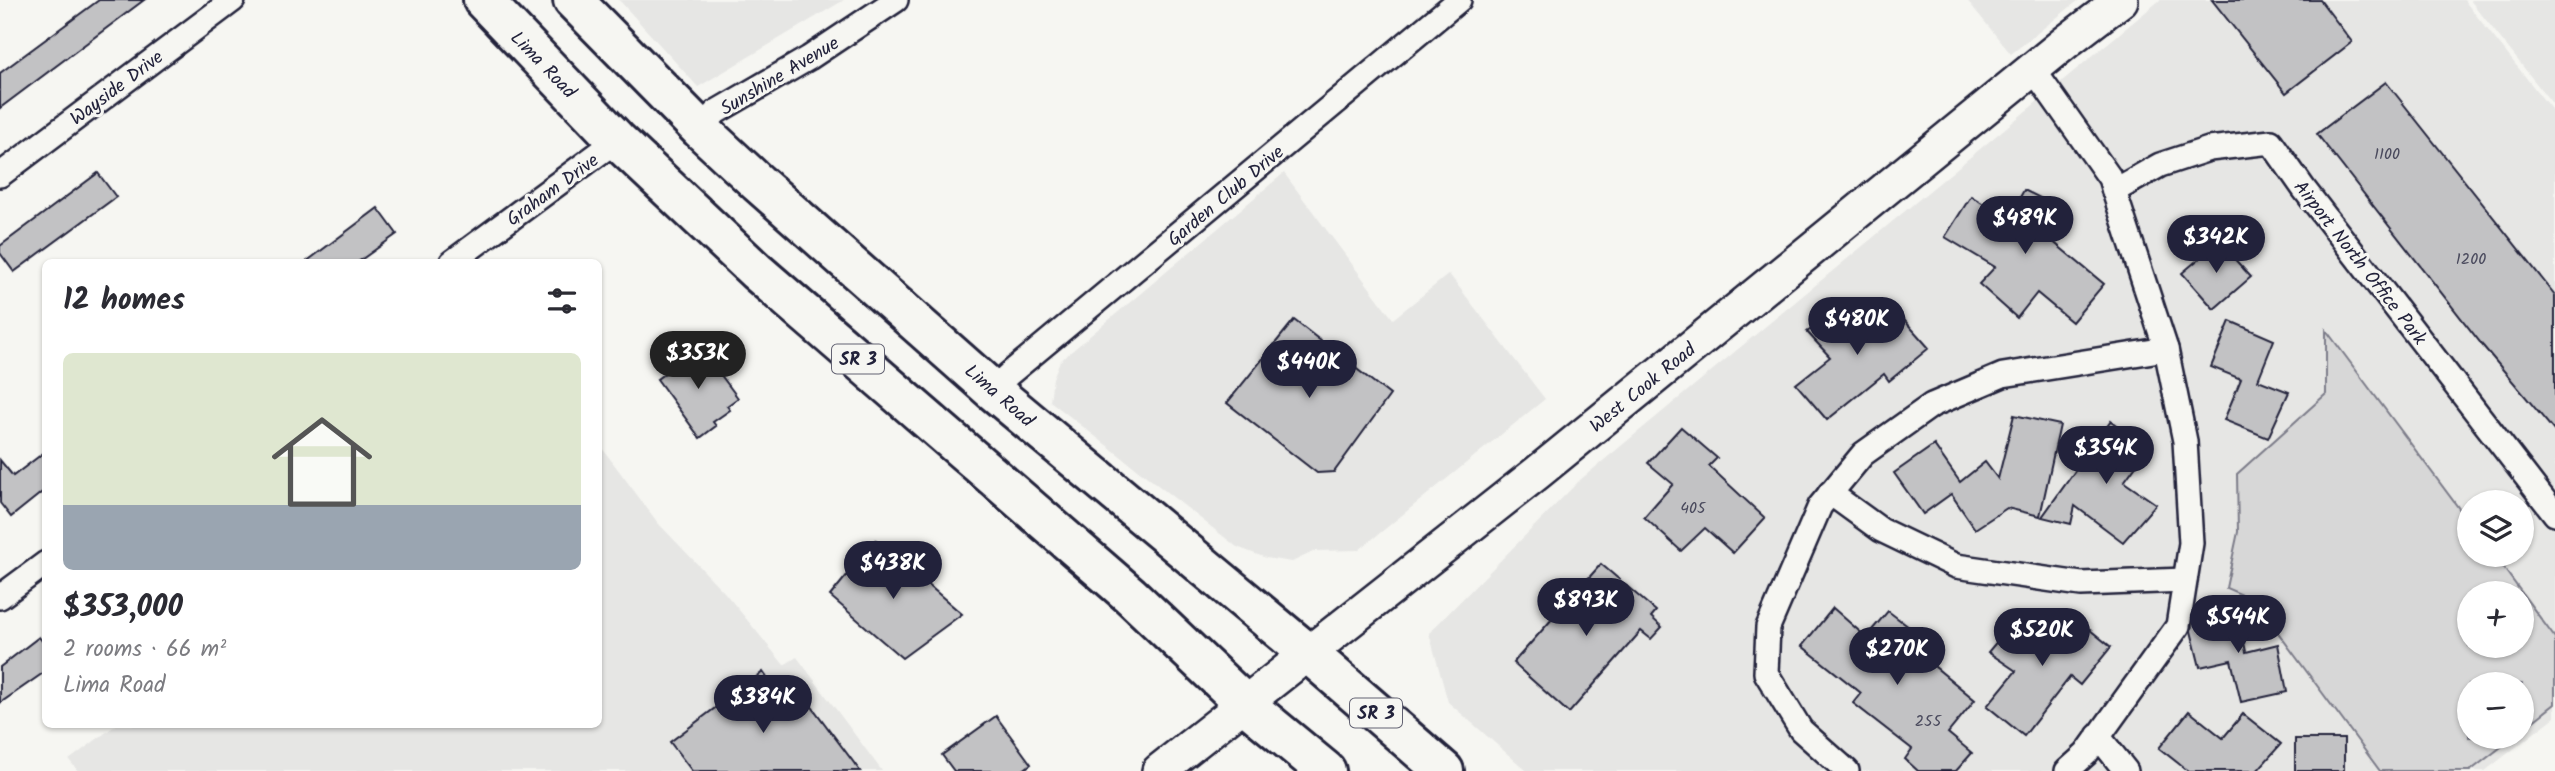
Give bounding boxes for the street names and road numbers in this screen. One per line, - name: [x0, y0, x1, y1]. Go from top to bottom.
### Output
- street label: Lima Road: [502, 25, 583, 107]
- street label: Sunshine Avenue: [715, 29, 846, 124]
- street label: Wayside Drive: [64, 43, 171, 134]
- street label: Garden Club Drive: [1161, 138, 1292, 255]
- street label: Graham Drive: [501, 146, 606, 235]
- street label: Airport North Office Park: [2285, 174, 2434, 352]
- street label: West Cook Road: [1583, 336, 1703, 441]
- road number: SR 3: [832, 344, 884, 374]
- street label: Lima Road: [957, 357, 1041, 436]
- road number: SR 3: [1350, 698, 1402, 728]

